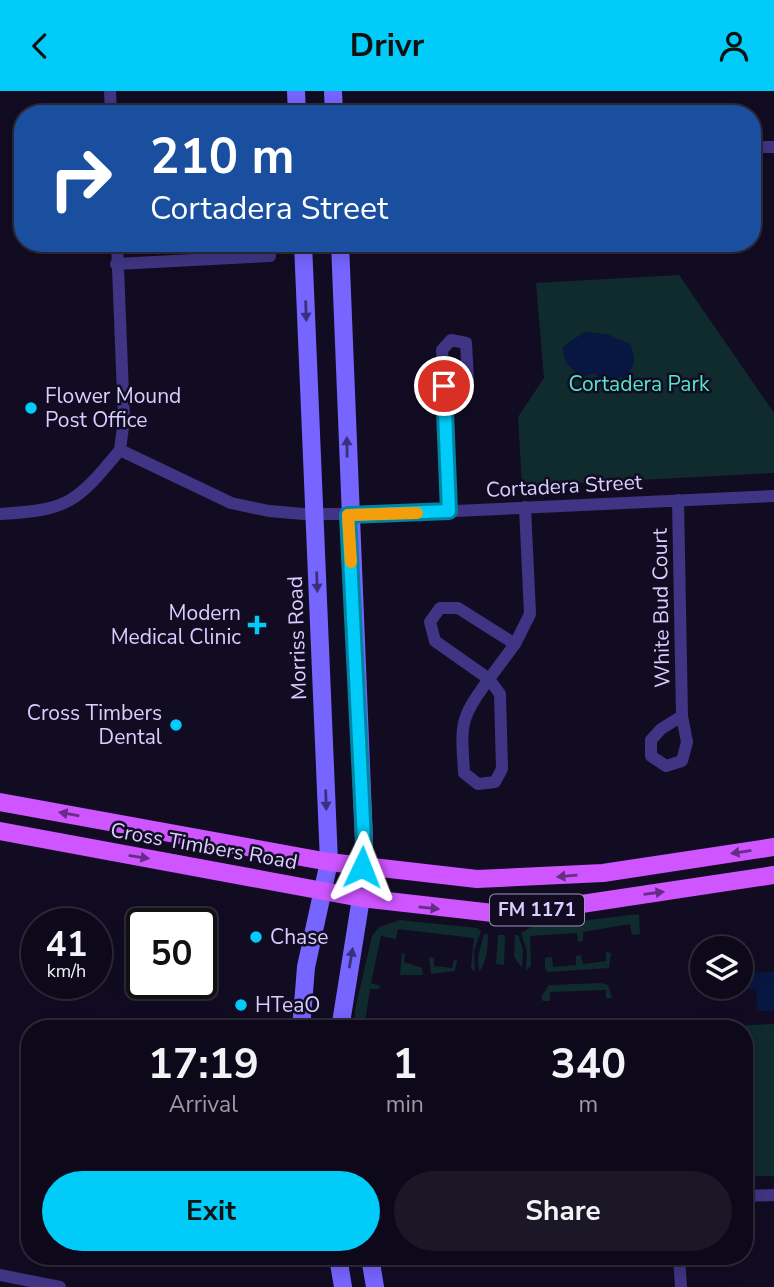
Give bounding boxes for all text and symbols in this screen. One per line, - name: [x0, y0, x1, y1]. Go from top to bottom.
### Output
- text: Drivr: [350, 24, 424, 67]
- icon: back: [21, 27, 59, 65]
- icon: person: [715, 27, 753, 65]
- text: 210 m: [150, 123, 294, 190]
- icon: right: [35, 133, 126, 224]
- text: Cortadera Street: [150, 187, 388, 230]
- one-way arrow: [300, 301, 311, 323]
- pin: [414, 356, 474, 416]
- icon: arrive: [425, 367, 463, 405]
- park label: Cortadera Park: [569, 370, 710, 398]
- place label: Flower Mound Post Office: [45, 382, 181, 434]
- marker: Flower Mound Post Office: [23, 400, 39, 416]
- one-way arrow: [341, 436, 352, 458]
- street label: Cortadera Street: [485, 468, 643, 504]
- street label: White Bud Court: [646, 527, 676, 688]
- one-way arrow: [312, 572, 323, 594]
- street label: Morriss Road: [281, 576, 313, 700]
- place label: Modern Medical Clinic: [111, 599, 241, 651]
- marker: Modern Medical Clinic: [247, 615, 267, 635]
- place label: Cross Timbers Dental: [27, 699, 163, 751]
- marker: Cross Timbers Dental: [168, 717, 184, 733]
- one-way arrow: [321, 789, 332, 811]
- one-way arrow: [58, 808, 80, 819]
- street label: Cross Timbers Road: [108, 816, 300, 876]
- position arrow: [325, 830, 399, 904]
- one-way arrow: [730, 847, 752, 858]
- one-way arrow: [128, 852, 150, 863]
- one-way arrow: [556, 871, 578, 882]
- one-way arrow: [644, 888, 666, 899]
- road number: FM 1171: [490, 895, 584, 925]
- one-way arrow: [418, 903, 440, 914]
- speed limit sign: 50: [126, 908, 217, 999]
- text: 41: [45, 921, 88, 968]
- place label: Chase: [270, 923, 328, 951]
- marker: Chase: [248, 929, 264, 945]
- map controls: [690, 936, 753, 999]
- button: layers: [690, 936, 753, 999]
- one-way arrow: [346, 947, 357, 969]
- text: km/h: [47, 959, 86, 983]
- place label: HTeaO: [255, 991, 320, 1019]
- marker: HTeaO: [233, 997, 249, 1013]
- text: 17:19: [148, 1036, 259, 1093]
- text: 1: [392, 1036, 417, 1093]
- text: 340: [551, 1036, 626, 1093]
- text: Arrival: [169, 1089, 238, 1120]
- text: min: [386, 1089, 424, 1120]
- text: m: [579, 1089, 598, 1120]
- button: Exit: [42, 1171, 380, 1251]
- button: Share: [394, 1171, 732, 1251]

